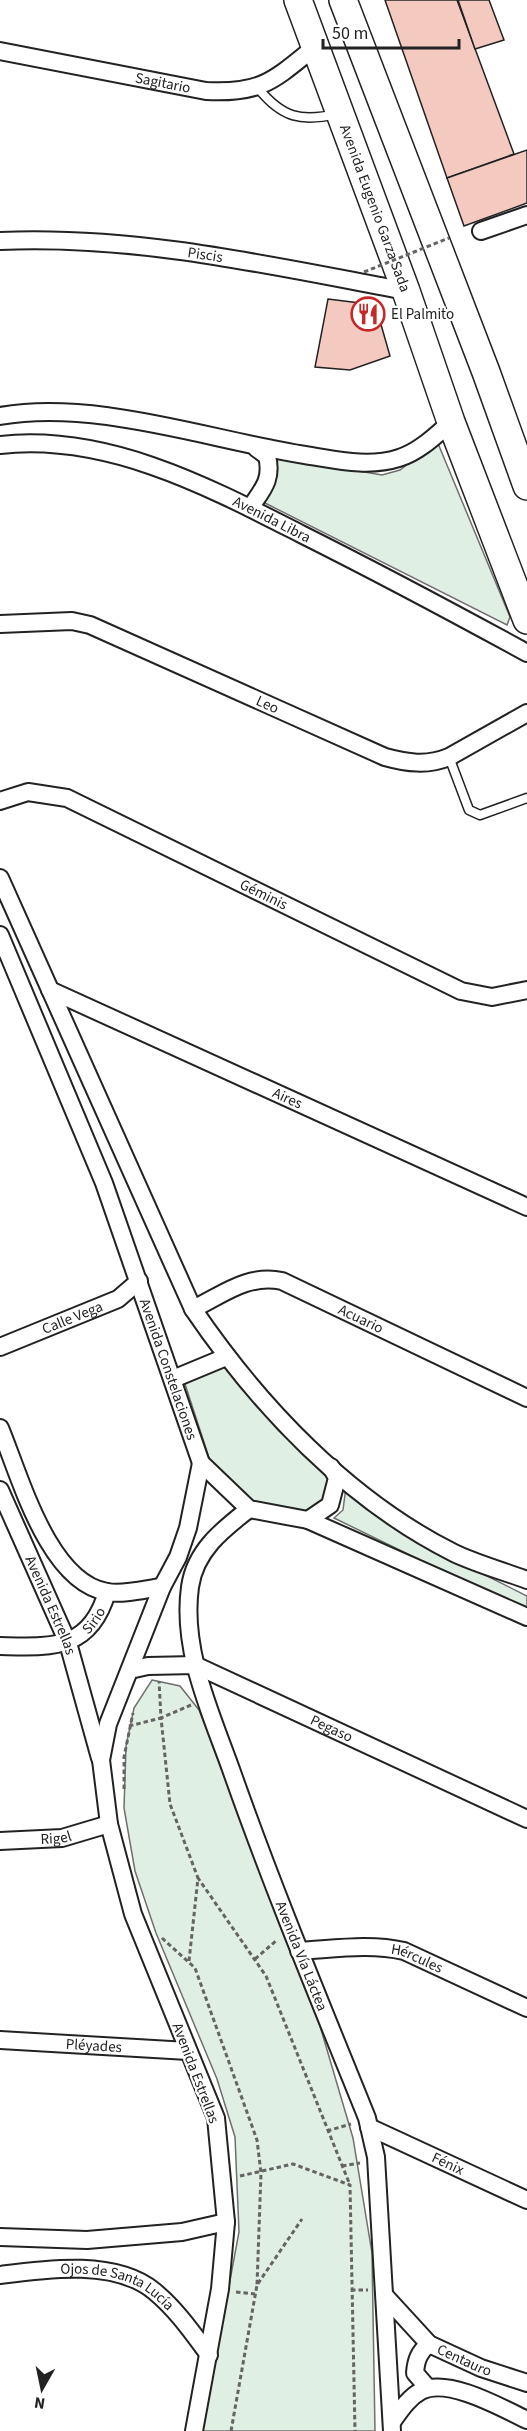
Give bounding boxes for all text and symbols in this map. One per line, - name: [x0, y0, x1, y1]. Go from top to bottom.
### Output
- scale bar: [323, 12, 460, 50]
- text: 50 m: [332, 21, 368, 46]
- street label: Sagitario: [133, 67, 192, 99]
- street label: Avenida Eugenio Garza Sada: [334, 122, 415, 295]
- street label: Piscis: [186, 242, 224, 268]
- restaurant icon: El Palmito: [350, 296, 386, 332]
- place label: El Palmito: [391, 304, 454, 325]
- street label: Avenida Libra: [229, 491, 314, 548]
- street label: Leo: [253, 691, 282, 719]
- street label: Géminis: [236, 874, 291, 916]
- street label: Aires: [269, 1083, 306, 1114]
- street label: Calle Vega: [39, 1296, 106, 1340]
- street label: Avenida Constelaciones: [134, 1296, 202, 1443]
- street label: Acuario: [335, 1299, 387, 1339]
- street label: Avenida Estrellas: [20, 1553, 81, 1657]
- street label: Sirio: [77, 1604, 111, 1639]
- street label: Pegaso: [307, 1710, 356, 1748]
- street label: Rigel: [40, 1826, 74, 1850]
- street label: Avenida Vía Láctea: [270, 1898, 333, 2014]
- street label: Hércules: [389, 1939, 446, 1979]
- street label: Avenida Estrellas: [167, 2020, 224, 2126]
- street label: Pléyades: [65, 2034, 122, 2058]
- street label: Fénix: [428, 2147, 468, 2181]
- street label: Ojos de Santa Lucía: [60, 2259, 179, 2315]
- street label: Centauro: [433, 2339, 494, 2382]
- north arrow: [12, 2359, 72, 2419]
- text: N: [33, 2391, 47, 2415]

